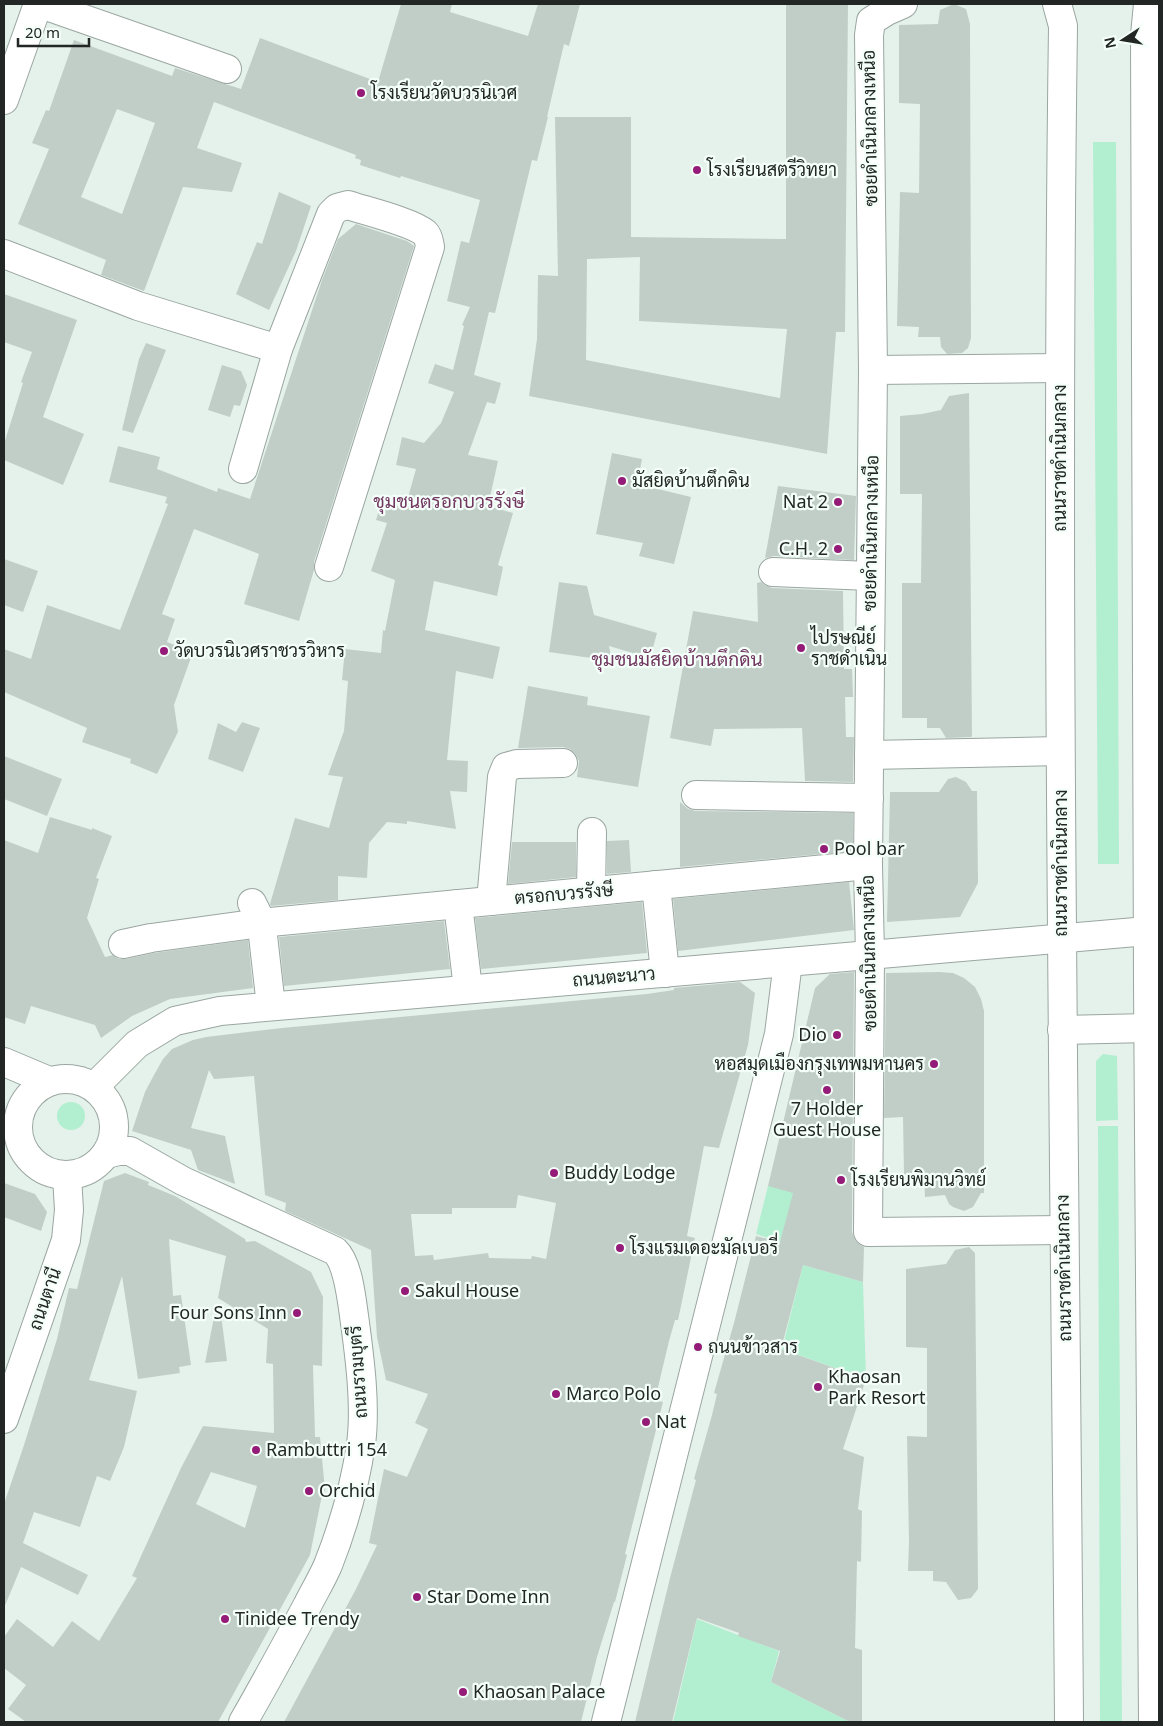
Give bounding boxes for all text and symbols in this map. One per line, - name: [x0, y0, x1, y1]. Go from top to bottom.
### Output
- scale bar: [18, 15, 89, 47]
- north arrow: [1098, 15, 1148, 65]
- text: 20 m: [25, 22, 60, 42]
- text: N: [1099, 35, 1120, 50]
- street label: ซอยดำเนินกลางเหนือ: [856, 50, 882, 207]
- place label: โรงเรียนวัดบวรนิเวศ: [370, 80, 517, 104]
- marker: โรงเรียนวัดบวรนิเวศ: [355, 87, 367, 99]
- place label: โรงเรียนสตรีวิทยา: [706, 157, 837, 181]
- marker: โรงเรียนสตรีวิทยา: [691, 164, 703, 176]
- street label: ถนนราชดำเนินกลาง: [1047, 384, 1071, 532]
- street label: ซอยดำเนินกลางเหนือ: [857, 454, 883, 611]
- place label: มัสยิดบ้านตึกดิน: [632, 468, 750, 492]
- marker: มัสยิดบ้านตึกดิน: [616, 475, 628, 487]
- district label: ชุมชนตรอกบวรรังษี: [373, 488, 526, 514]
- place label: Nat 2: [783, 489, 828, 513]
- marker: Nat 2: [832, 496, 844, 508]
- place label: C.H. 2: [779, 536, 828, 560]
- marker: C.H. 2: [832, 543, 844, 555]
- place label: ไปรษณีย์ ราชดำเนิน: [809, 625, 887, 670]
- place label: วัดบวรนิเวศราชวรวิหาร: [174, 638, 345, 662]
- marker: ไปรษณีย์ ราชดำเนิน: [795, 642, 807, 654]
- marker: วัดบวรนิเวศราชวรวิหาร: [158, 645, 170, 657]
- district label: ชุมชนมัสยิดบ้านตึกดิน: [591, 646, 763, 672]
- street label: ถนนราชดำเนินกลาง: [1048, 789, 1072, 937]
- place label: Pool bar: [834, 836, 905, 860]
- marker: Pool bar: [818, 843, 830, 855]
- street label: ซอยดำเนินกลางเหนือ: [855, 875, 881, 1032]
- street label: ตรอกบวรรังษี: [513, 877, 615, 909]
- street label: ถนนตะนาว: [571, 960, 656, 992]
- place label: Dio: [798, 1022, 827, 1046]
- marker: Dio: [831, 1029, 843, 1041]
- place label: หอสมุดเมืองกรุงเทพมหานคร: [715, 1051, 924, 1076]
- marker: หอสมุดเมืองกรุงเทพมหานคร: [928, 1058, 940, 1070]
- marker: 7 Holder Guest House: [821, 1084, 833, 1096]
- place label: 7 Holder Guest House: [773, 1096, 881, 1141]
- place label: Buddy Lodge: [564, 1160, 675, 1184]
- marker: Buddy Lodge: [548, 1167, 560, 1179]
- place label: โรงเรียนพิมานวิทย์: [850, 1167, 986, 1191]
- marker: โรงเรียนพิมานวิทย์: [835, 1174, 847, 1186]
- street label: ถนนราชดำเนินกลาง: [1050, 1194, 1076, 1342]
- place label: โรงแรมเดอะมัลเบอรี่: [629, 1232, 779, 1259]
- marker: โรงแรมเดอะมัลเบอรี่: [614, 1242, 626, 1254]
- street label: ถนนตานี: [22, 1264, 66, 1333]
- place label: Sakul House: [415, 1278, 519, 1302]
- marker: Sakul House: [399, 1285, 411, 1297]
- place label: Four Sons Inn: [170, 1300, 287, 1324]
- marker: Four Sons Inn: [291, 1307, 303, 1319]
- street label: ถนนรามบุตรี: [342, 1324, 373, 1419]
- place label: ถนนข้าวสาร: [708, 1334, 798, 1358]
- marker: ถนนข้าวสาร: [692, 1341, 704, 1353]
- place label: Khaosan Park Resort: [828, 1364, 926, 1409]
- place label: Marco Polo: [566, 1381, 661, 1405]
- marker: Khaosan Park Resort: [812, 1381, 824, 1393]
- marker: Marco Polo: [550, 1388, 562, 1400]
- place label: Nat: [656, 1409, 687, 1433]
- marker: Nat: [640, 1416, 652, 1428]
- place label: Rambuttri 154: [266, 1437, 387, 1461]
- marker: Rambuttri 154: [250, 1444, 262, 1456]
- place label: Orchid: [319, 1478, 376, 1502]
- marker: Orchid: [303, 1485, 315, 1497]
- place label: Star Dome Inn: [427, 1584, 550, 1608]
- marker: Star Dome Inn: [411, 1591, 423, 1603]
- place label: Tinidee Trendy: [235, 1606, 360, 1630]
- marker: Tinidee Trendy: [219, 1613, 231, 1625]
- place label: Khaosan Palace: [473, 1679, 605, 1703]
- marker: Khaosan Palace: [457, 1686, 469, 1698]

